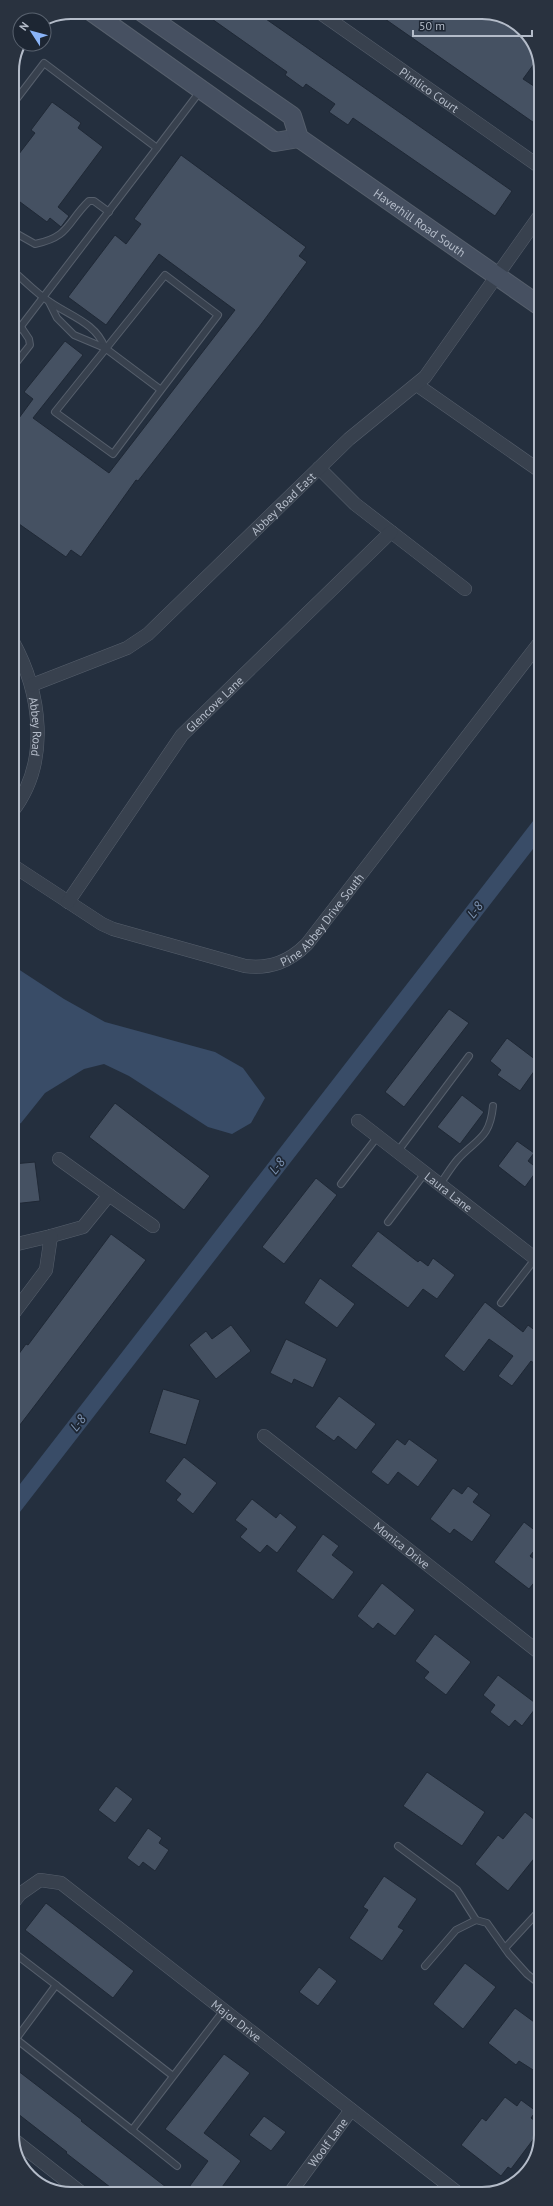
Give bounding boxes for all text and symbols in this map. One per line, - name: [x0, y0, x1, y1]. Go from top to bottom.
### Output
- north arrow: [12, 12, 52, 52]
- scale bar: [413, 12, 532, 38]
- text: 50 m: [419, 18, 445, 33]
- text: N: [16, 19, 32, 33]
- street label: Pimlico Court: [397, 64, 462, 115]
- street label: Haverhill Road South: [371, 185, 469, 259]
- street label: Abbey Road East: [247, 468, 318, 538]
- street label: Glencove Lane: [182, 672, 246, 735]
- street label: Abbey Road: [26, 696, 45, 757]
- street label: Pine Abbey Drive South: [278, 870, 367, 969]
- water label: L-8: [463, 898, 487, 922]
- water label: L-8: [265, 1154, 289, 1178]
- street label: Laura Lane: [422, 1168, 476, 1215]
- water label: L-8: [66, 1411, 90, 1435]
- street label: Monica Drive: [371, 1518, 433, 1572]
- street label: Major Drive: [209, 1996, 265, 2044]
- street label: Woolf Lane: [304, 2115, 350, 2170]

